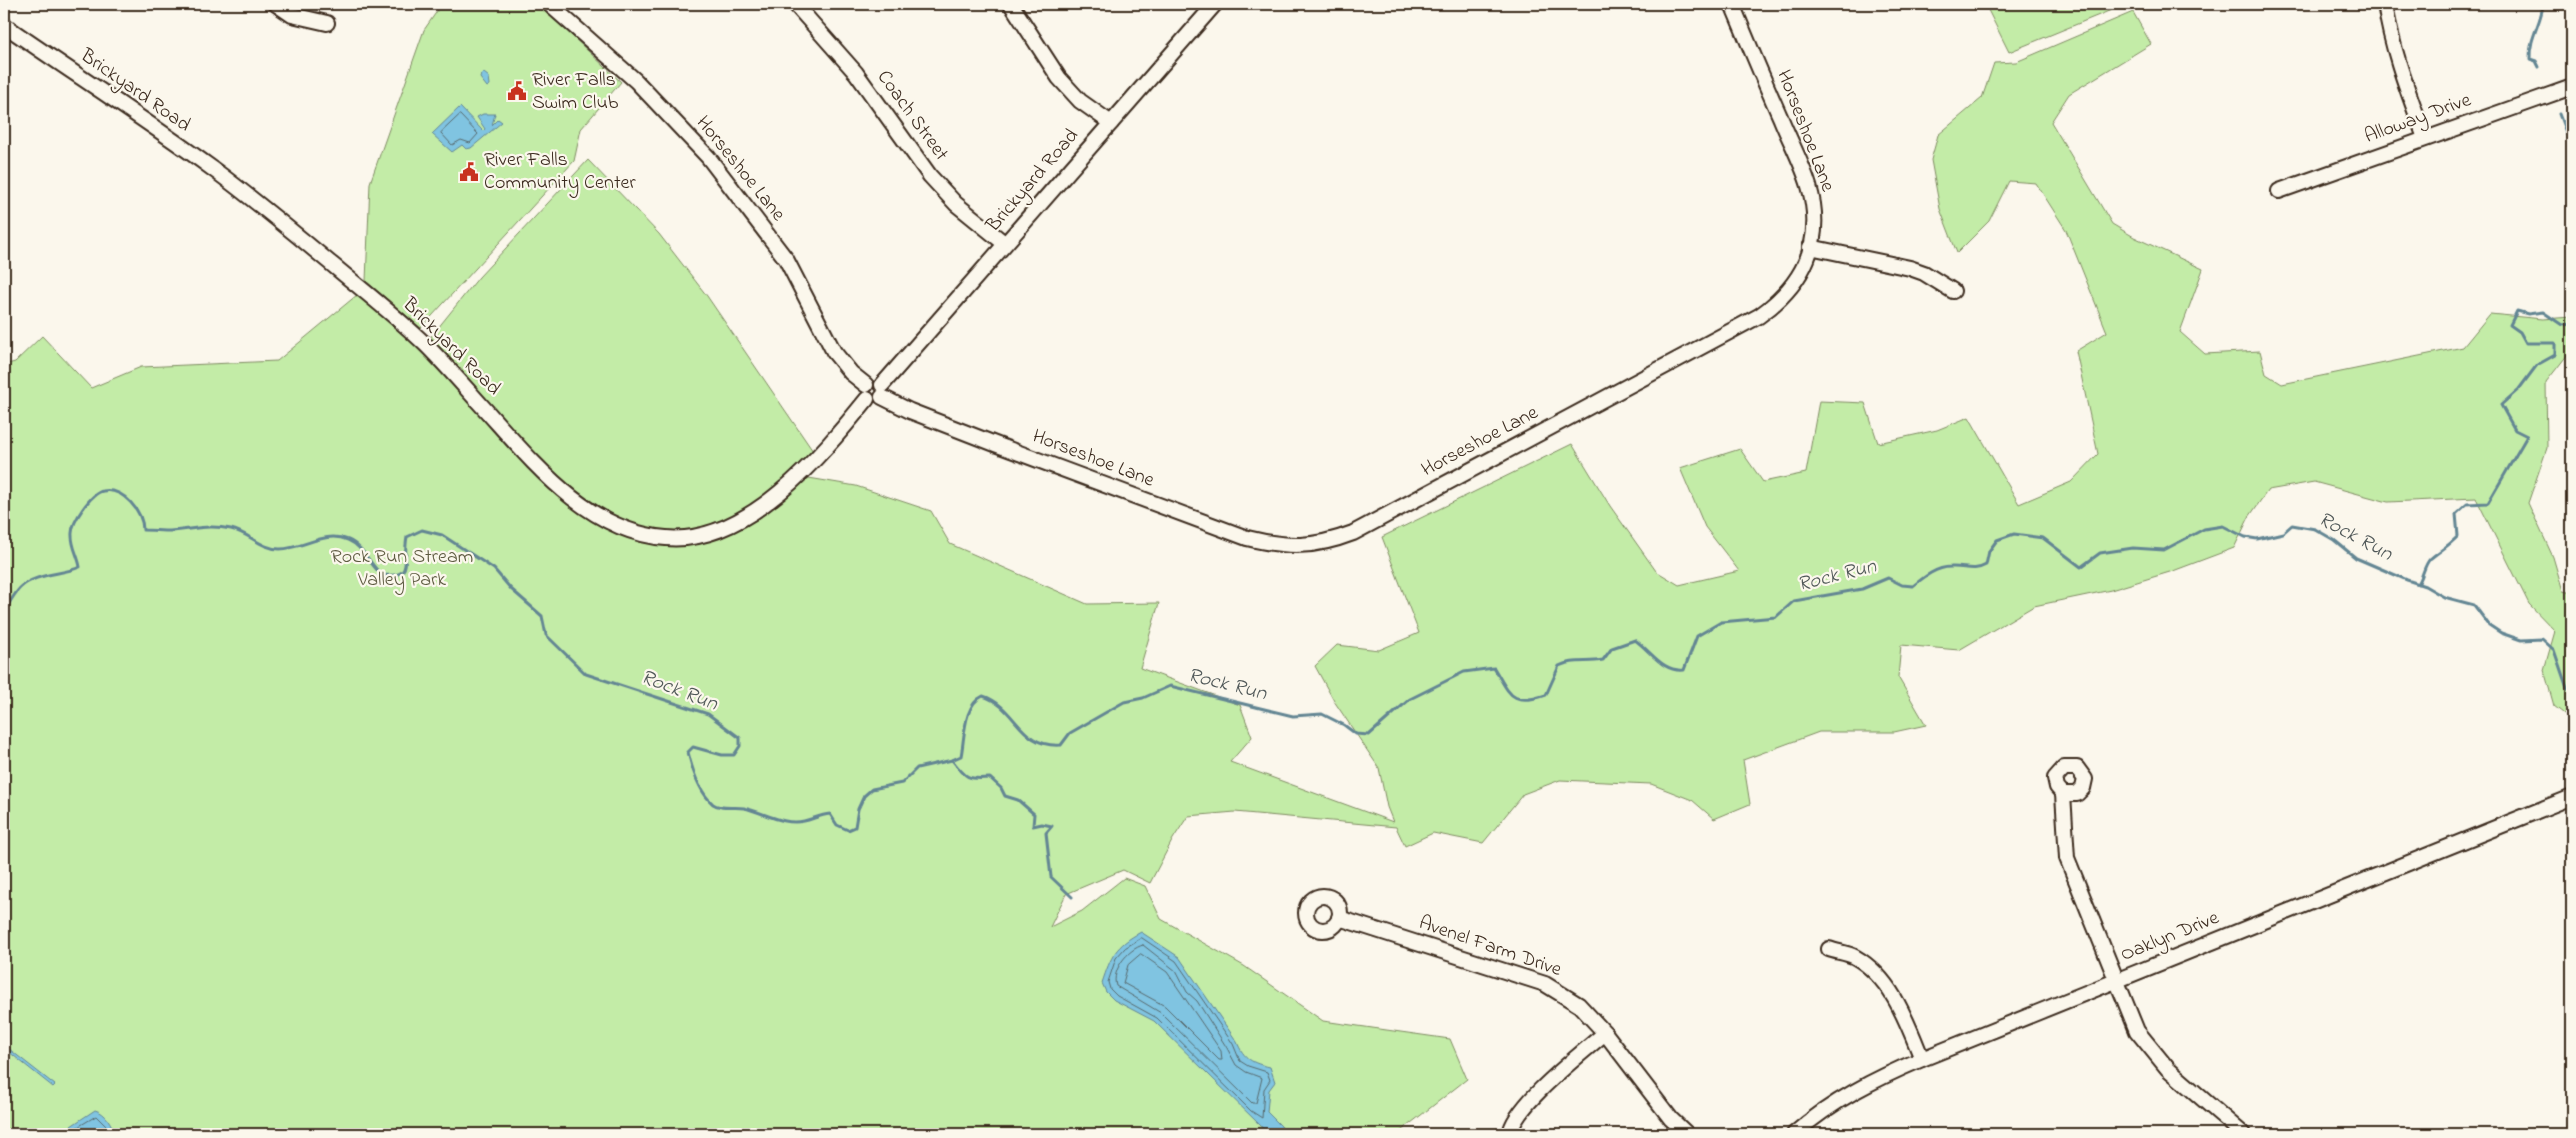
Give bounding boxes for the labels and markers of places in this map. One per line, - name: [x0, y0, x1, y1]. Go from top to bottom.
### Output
- place label: River Falls Swim Club: [532, 66, 619, 118]
- public building icon: River Falls Swim Club: [506, 80, 528, 102]
- place label: River Falls Community Center: [484, 146, 637, 198]
- public building icon: River Falls Community Center: [458, 161, 480, 183]

